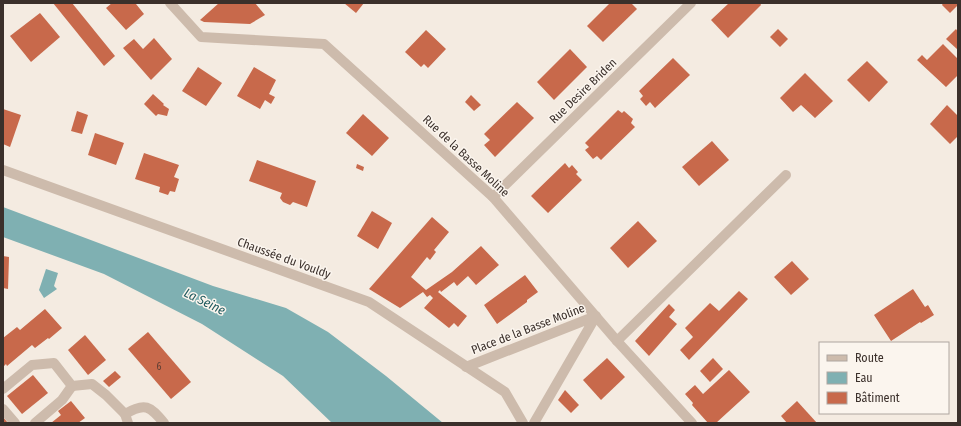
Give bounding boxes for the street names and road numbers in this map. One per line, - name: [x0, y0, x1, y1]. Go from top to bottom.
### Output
- street label: Rue Desire Briden: [547, 56, 619, 126]
- street label: Rue de la Basse Moline: [420, 112, 512, 200]
- street label: Chaussée du Vouldy: [236, 235, 333, 282]
- street label: Place de la Basse Moline: [469, 301, 587, 357]

